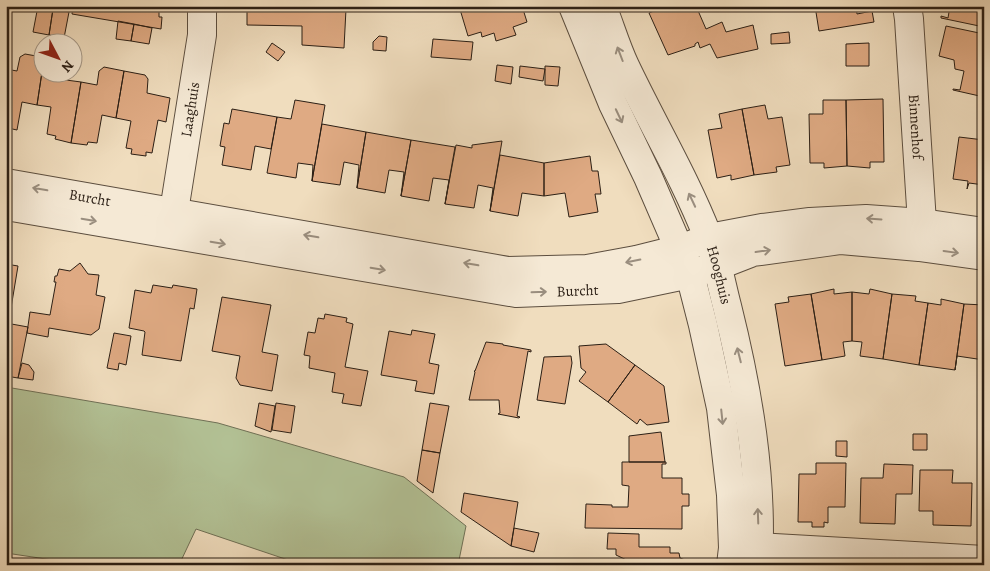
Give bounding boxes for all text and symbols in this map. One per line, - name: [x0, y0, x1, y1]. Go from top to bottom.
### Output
- north arrow: [32, 32, 82, 82]
- one-way arrow: [615, 47, 625, 62]
- text: N: [57, 56, 78, 76]
- street label: Laaghuis: [176, 81, 204, 139]
- street label: Binnenhof: [904, 94, 928, 162]
- one-way arrow: [615, 108, 624, 123]
- one-way arrow: [32, 183, 48, 193]
- street label: Burcht: [67, 184, 112, 211]
- one-way arrow: [686, 193, 696, 208]
- one-way arrow: [866, 215, 882, 224]
- one-way arrow: [80, 216, 96, 226]
- one-way arrow: [304, 230, 320, 240]
- one-way arrow: [210, 238, 226, 248]
- street label: Hooghuis: [702, 243, 736, 306]
- one-way arrow: [755, 245, 771, 255]
- one-way arrow: [943, 247, 959, 257]
- one-way arrow: [625, 257, 641, 266]
- one-way arrow: [464, 259, 480, 269]
- one-way arrow: [370, 265, 386, 275]
- street label: Burcht: [556, 280, 599, 301]
- one-way arrow: [531, 287, 547, 296]
- one-way arrow: [734, 347, 743, 363]
- one-way arrow: [717, 409, 727, 425]
- one-way arrow: [753, 508, 763, 524]

